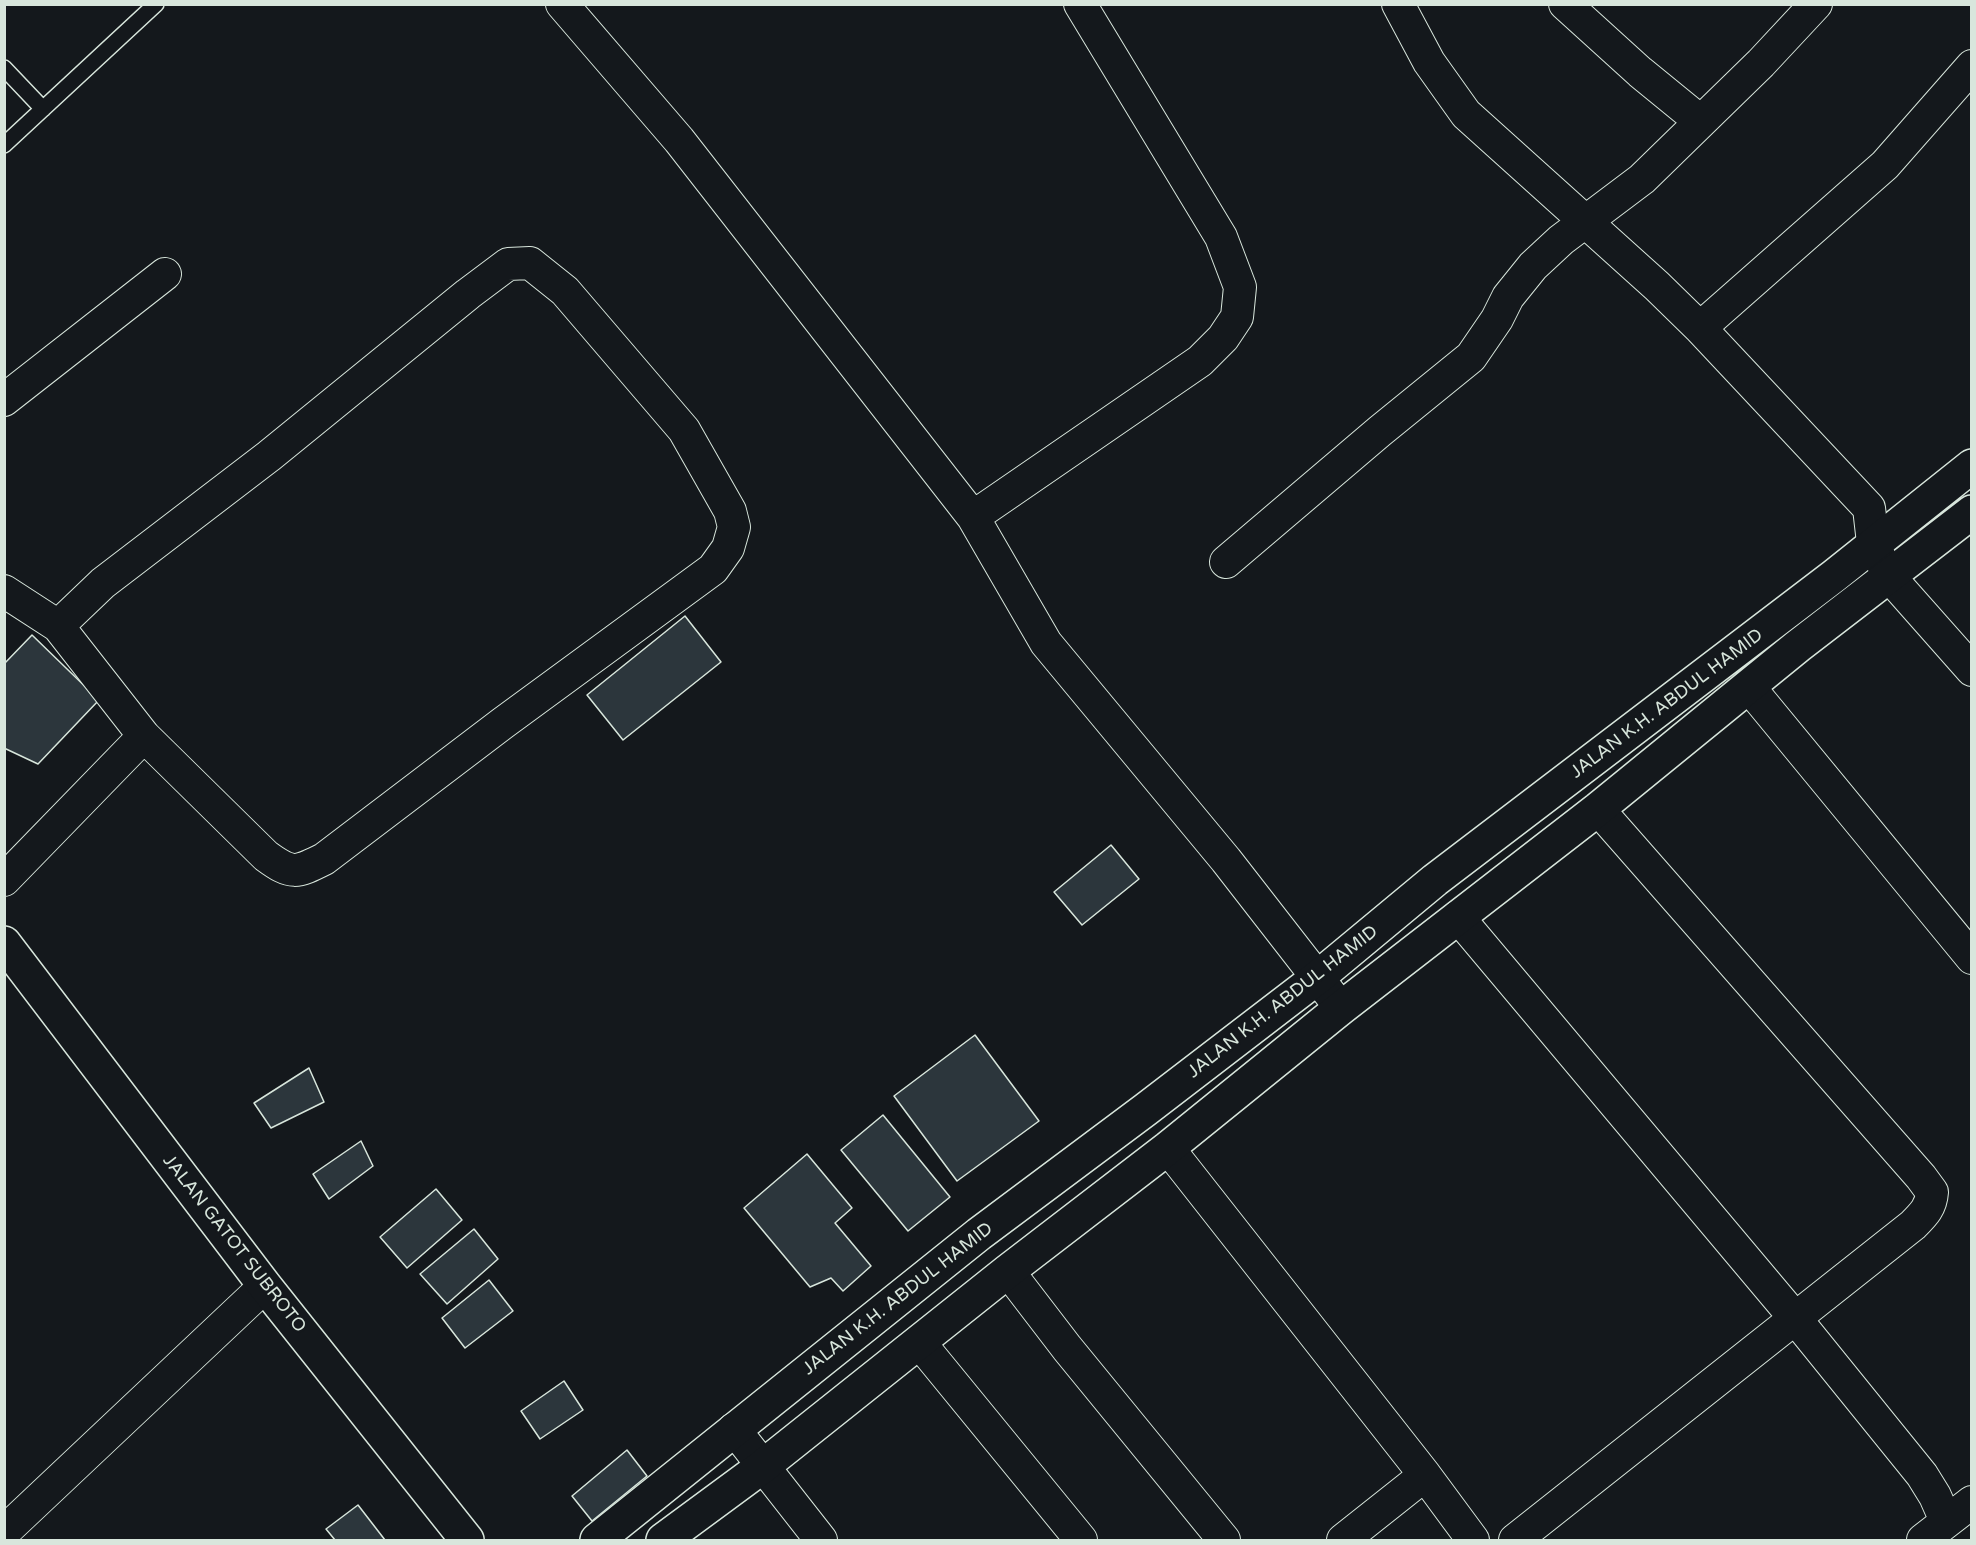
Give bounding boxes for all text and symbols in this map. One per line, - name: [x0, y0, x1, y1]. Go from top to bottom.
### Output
- street label: JALAN K.H. ABDUL HAMID: [1567, 625, 1767, 783]
- street label: JALAN K.H. ABDUL HAMID: [1184, 921, 1382, 1083]
- street label: JALAN GATOT SUBROTO: [158, 1151, 310, 1337]
- street label: JALAN K.H. ABDUL HAMID: [799, 1218, 997, 1380]

